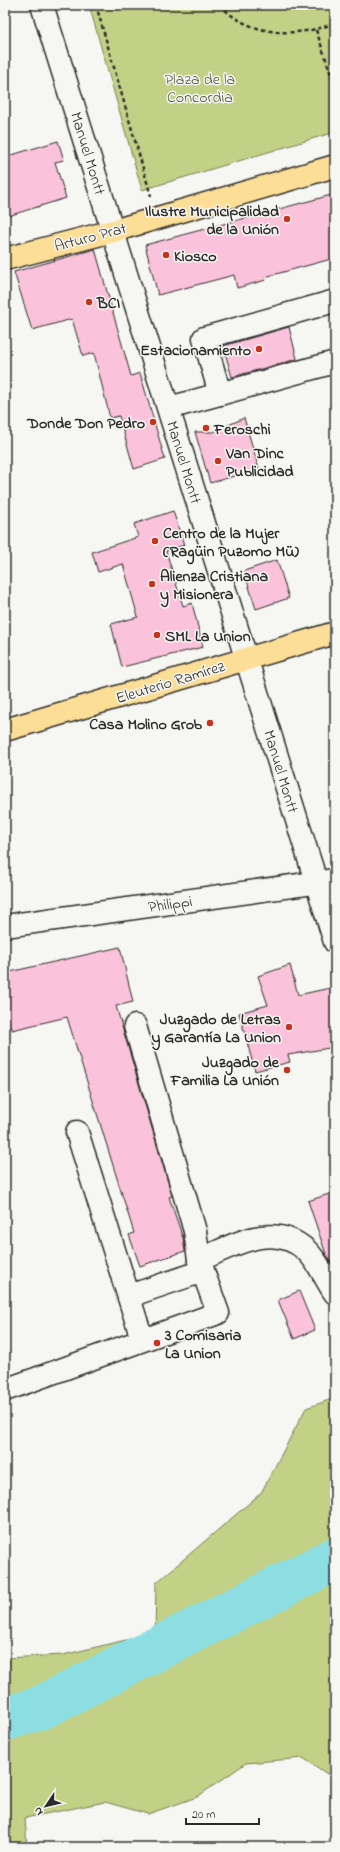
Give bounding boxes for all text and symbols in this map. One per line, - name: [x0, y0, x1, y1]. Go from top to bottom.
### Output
- park label: Plaza de la Concordia: [165, 68, 235, 110]
- street label: Manuel Montt: [63, 109, 111, 199]
- place label: Ilustre Municipalidad de la Unión: [145, 200, 279, 242]
- marker: Ilustre Municipalidad de la Unión: [282, 214, 292, 224]
- street label: Arturo Prat: [52, 217, 130, 259]
- place label: Kiosco: [174, 245, 217, 269]
- marker: Kiosco: [161, 250, 171, 260]
- place label: BCI: [96, 292, 121, 316]
- marker: BCI: [84, 297, 94, 307]
- place label: Estacionamiento: [140, 339, 251, 363]
- marker: Estacionamiento: [254, 344, 264, 354]
- place label: Donde Don Pedro: [26, 412, 145, 436]
- marker: Donde Don Pedro: [148, 417, 158, 427]
- street label: Manuel Montt: [159, 418, 207, 508]
- place label: Feroschi: [213, 418, 271, 442]
- marker: Feroschi: [201, 423, 211, 433]
- place label: Van Dinc Publicidad: [225, 442, 294, 484]
- marker: Van Dinc Publicidad: [213, 456, 223, 466]
- place label: Centro de la Mujer (Ragüin Puzomo Mü): [162, 522, 299, 565]
- marker: Centro de la Mujer (Ragüin Puzomo Mü): [150, 536, 160, 546]
- place label: Alienza Cristiana y Misionera: [160, 565, 268, 608]
- marker: Alienza Cristiana y Misionera: [147, 579, 157, 589]
- place label: SML La Union: [165, 625, 251, 649]
- marker: SML La Union: [152, 630, 162, 640]
- street label: Eleuterio Ramírez: [113, 655, 228, 711]
- place label: Casa Molino Grob: [89, 713, 203, 737]
- marker: Casa Molino Grob: [205, 718, 215, 728]
- street label: Manuel Montt: [256, 727, 304, 817]
- street label: Philippi: [147, 890, 194, 920]
- place label: Juzgado de Letras y Garantía La Union: [151, 1008, 281, 1051]
- marker: Juzgado de Letras y Garantía La Union: [284, 1022, 294, 1032]
- place label: Juzgado de Familia La Unión: [170, 1051, 280, 1093]
- marker: Juzgado de Familia La Unión: [282, 1065, 292, 1075]
- place label: 3 Comisaria La Union: [164, 1324, 242, 1366]
- marker: 3 Comisaria La Union: [152, 1338, 162, 1348]
- north arrow: [26, 1786, 66, 1826]
- scale bar: [186, 1800, 259, 1826]
- text: N: [30, 1804, 47, 1819]
- text: 20 m: [192, 1806, 215, 1824]

